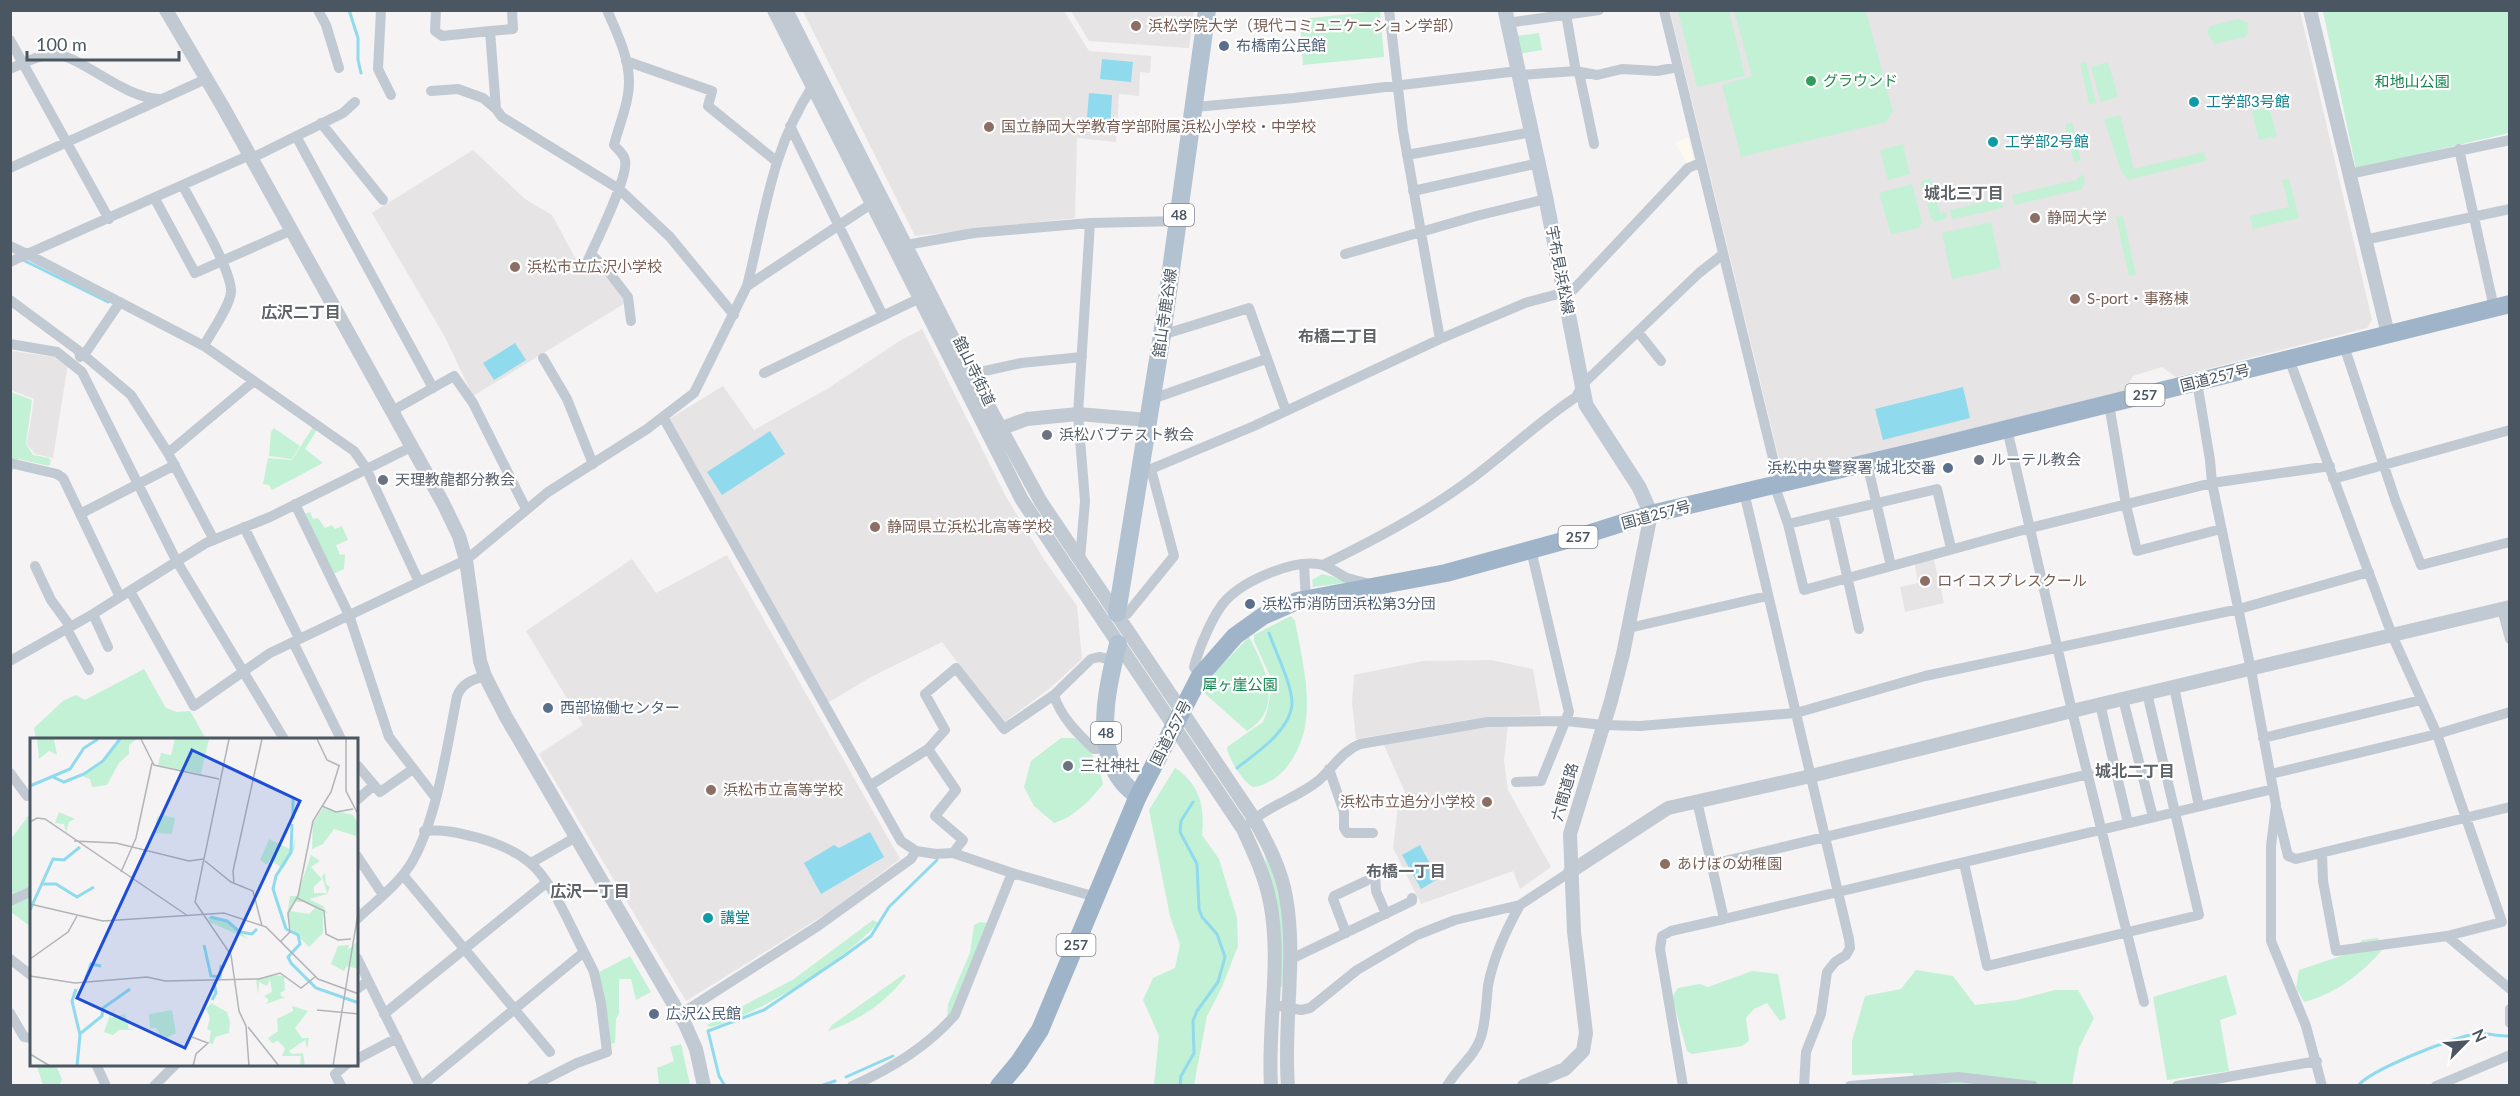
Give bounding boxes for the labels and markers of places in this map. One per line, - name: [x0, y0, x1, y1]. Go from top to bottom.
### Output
- place label: 浜松学院大学（現代コミュニケーション学部）: [1148, 16, 1463, 34]
- marker: 浜松学院大学（現代コミュニケーション学部）: [1129, 19, 1143, 33]
- place label: 布橋南公民館: [1236, 36, 1326, 54]
- marker: 布橋南公民館: [1217, 39, 1231, 53]
- place label: グラウンド: [1823, 71, 1898, 89]
- marker: グラウンド: [1804, 74, 1818, 88]
- place label: 工学部3号館: [2206, 92, 2290, 110]
- marker: 工学部3号館: [2187, 95, 2201, 109]
- place label: 国立静岡大学教育学部附属浜松小学校・中学校: [1001, 117, 1316, 135]
- marker: 国立静岡大学教育学部附属浜松小学校・中学校: [982, 120, 996, 134]
- place label: 工学部2号館: [2005, 132, 2089, 150]
- marker: 工学部2号館: [1986, 135, 2000, 149]
- place label: 静岡大学: [2047, 208, 2107, 226]
- marker: 静岡大学: [2028, 211, 2042, 225]
- place label: 浜松市立広沢小学校: [527, 257, 662, 275]
- marker: 浜松市立広沢小学校: [508, 260, 522, 274]
- place label: S-port・事務棟: [2087, 289, 2188, 307]
- marker: S-port・事務棟: [2068, 292, 2082, 306]
- place label: 浜松バプテスト教会: [1059, 425, 1194, 443]
- marker: 浜松バプテスト教会: [1040, 428, 1054, 442]
- place label: ルーテル教会: [1991, 450, 2081, 468]
- marker: ルーテル教会: [1972, 453, 1986, 467]
- place label: 浜松中央警察署 城北交番: [1767, 458, 1936, 476]
- marker: 浜松中央警察署 城北交番: [1941, 461, 1955, 475]
- place label: 天理教龍都分教会: [395, 470, 515, 488]
- marker: 天理教龍都分教会: [376, 473, 390, 487]
- place label: 静岡県立浜松北高等学校: [887, 517, 1052, 535]
- marker: 静岡県立浜松北高等学校: [868, 520, 882, 534]
- place label: ロイコスプレスクール: [1937, 571, 2087, 589]
- marker: ロイコスプレスクール: [1918, 574, 1932, 588]
- place label: 浜松市消防団浜松第3分団: [1262, 594, 1436, 612]
- marker: 浜松市消防団浜松第3分団: [1243, 597, 1257, 611]
- place label: 西部協働センター: [560, 698, 680, 716]
- marker: 西部協働センター: [541, 701, 555, 715]
- place label: 三社神社: [1080, 756, 1140, 774]
- marker: 三社神社: [1061, 759, 1075, 773]
- place label: 浜松市立高等学校: [723, 780, 843, 798]
- marker: 浜松市立高等学校: [704, 783, 718, 797]
- place label: 浜松市立追分小学校: [1340, 792, 1475, 810]
- marker: 浜松市立追分小学校: [1480, 795, 1494, 809]
- place label: あけぼの幼稚園: [1677, 854, 1782, 872]
- marker: あけぼの幼稚園: [1658, 857, 1672, 871]
- place label: 講堂: [720, 908, 750, 926]
- marker: 講堂: [701, 911, 715, 925]
- place label: 広沢公民館: [666, 1004, 741, 1022]
- marker: 広沢公民館: [647, 1007, 661, 1021]

